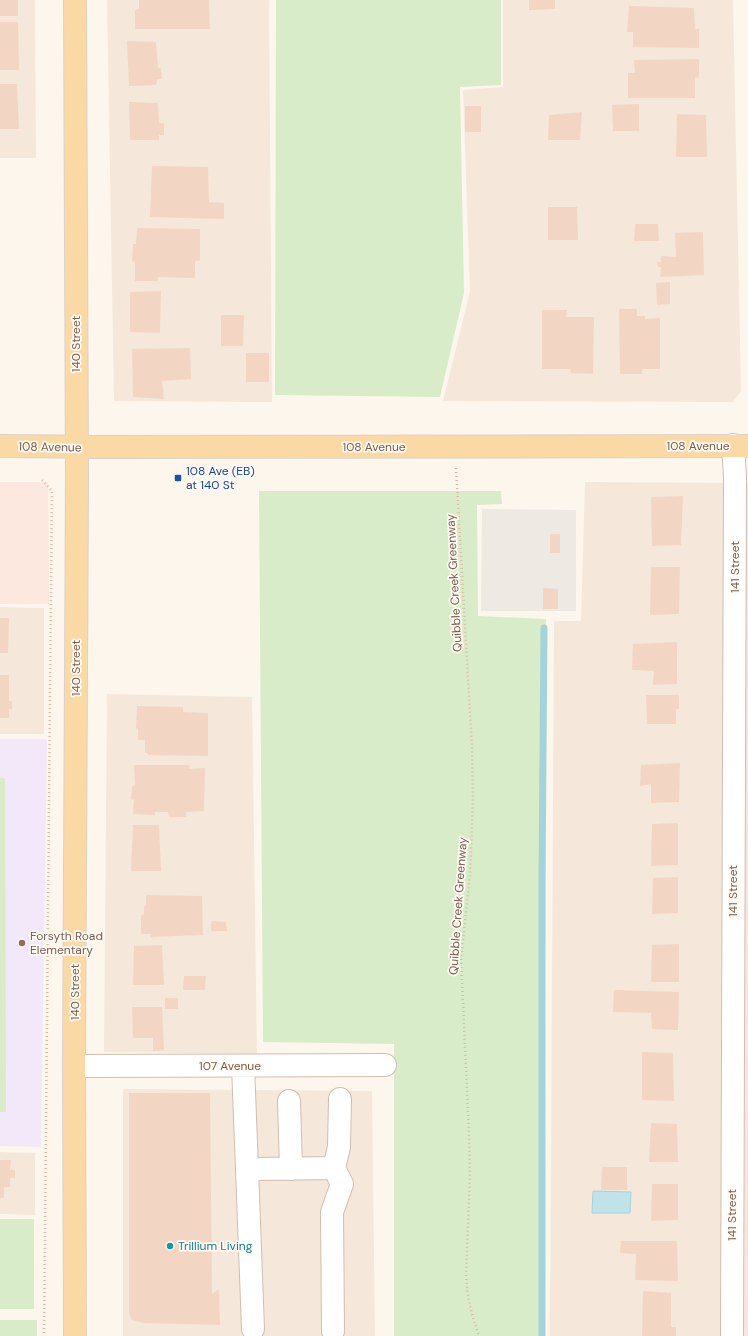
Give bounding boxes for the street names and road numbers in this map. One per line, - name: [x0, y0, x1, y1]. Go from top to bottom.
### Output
- street label: 140 Street: [68, 315, 84, 372]
- street label: 108 Avenue: [18, 438, 82, 456]
- street label: 108 Avenue: [666, 438, 730, 454]
- street label: 108 Avenue: [342, 439, 406, 455]
- street label: Quibble Creek Greenway: [442, 513, 466, 652]
- street label: 141 Street: [727, 541, 743, 593]
- street label: 140 Street: [68, 639, 84, 696]
- street label: Quibble Creek Greenway: [445, 836, 471, 976]
- street label: 141 Street: [725, 865, 741, 917]
- street label: 140 Street: [67, 963, 83, 1020]
- street label: 107 Avenue: [199, 1058, 261, 1074]
- street label: 141 Street: [724, 1189, 740, 1241]

